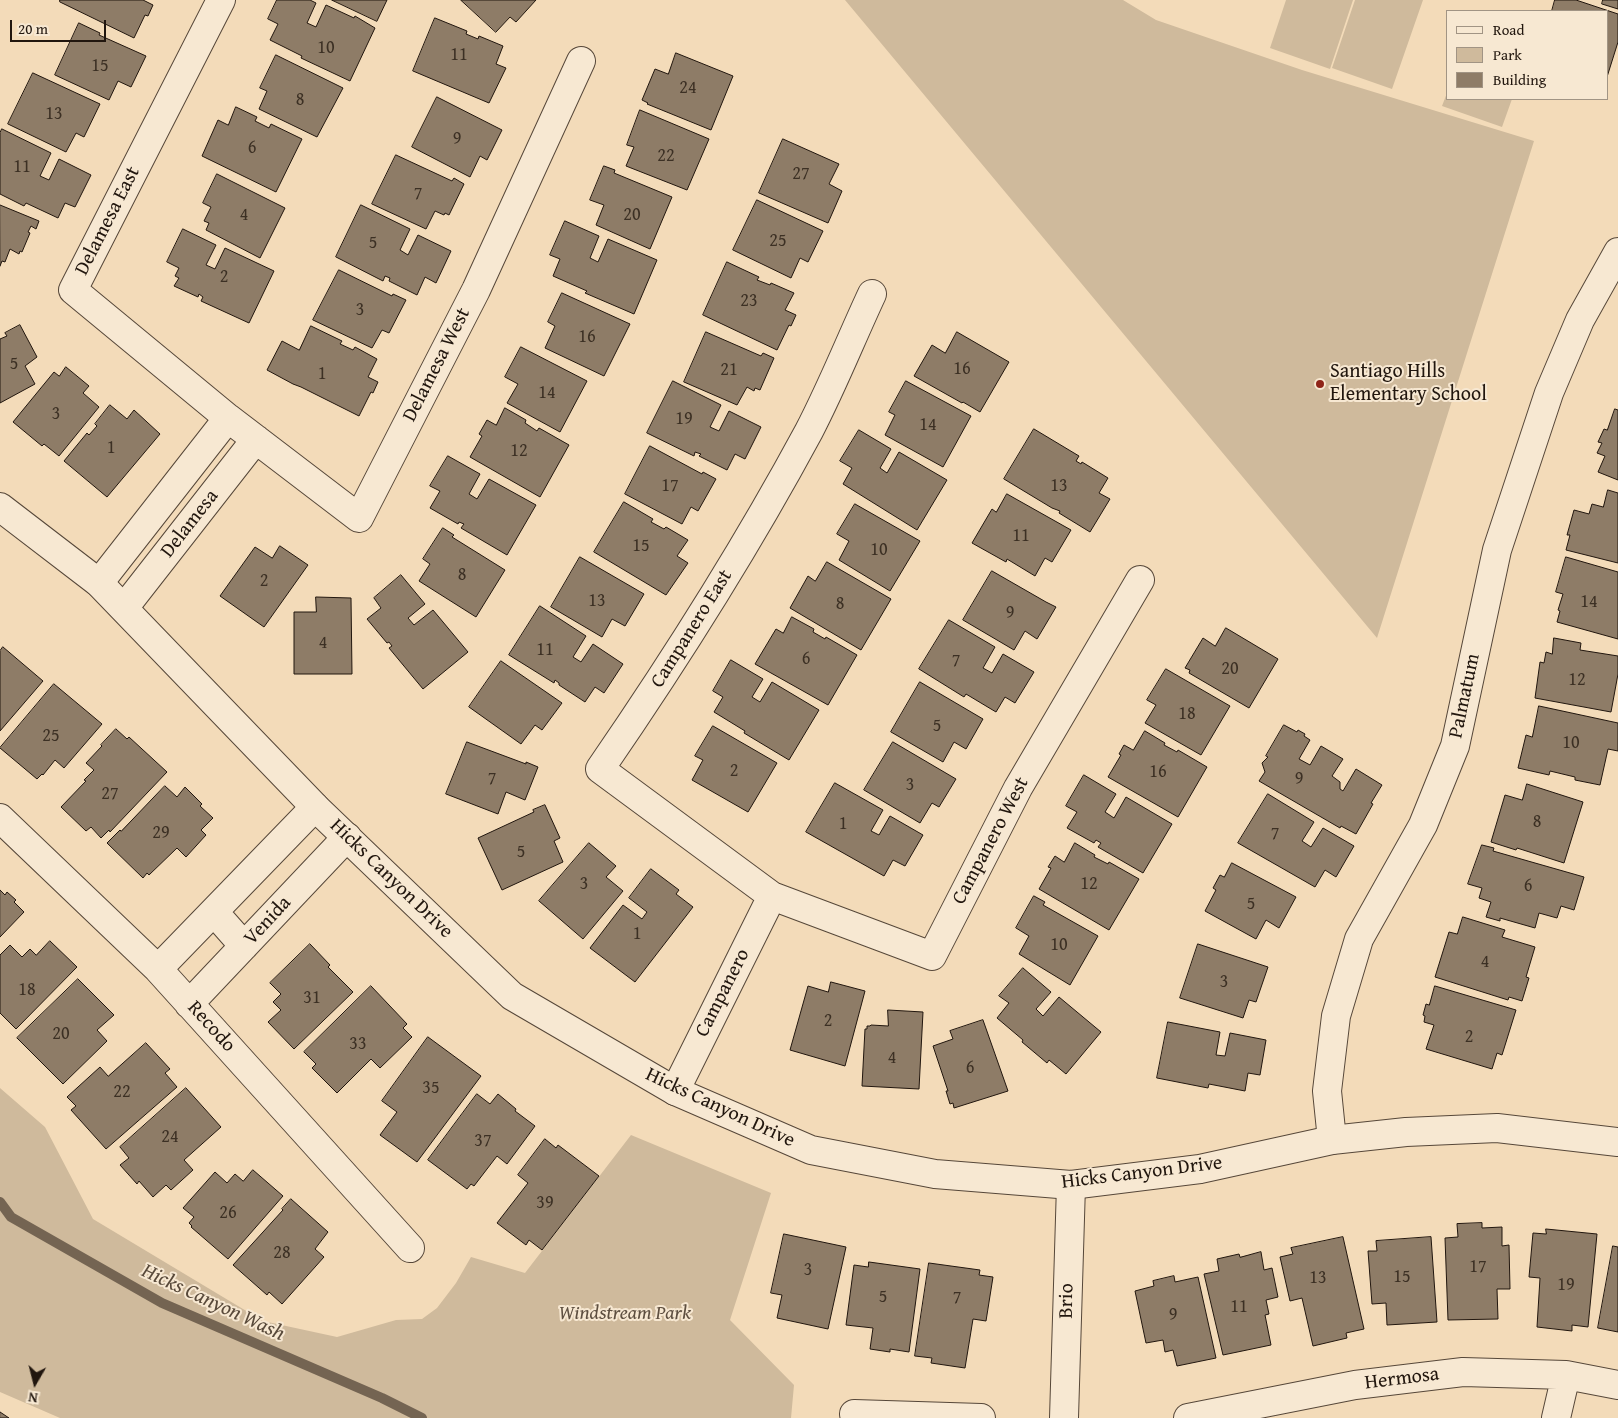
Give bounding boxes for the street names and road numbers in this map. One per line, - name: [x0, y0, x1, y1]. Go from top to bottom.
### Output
- street label: Delamesa East: [70, 163, 146, 279]
- street label: Delamesa West: [398, 304, 476, 426]
- street label: Delamesa: [156, 485, 224, 563]
- street label: Campanero East: [646, 566, 738, 692]
- street label: Palmatum: [1444, 652, 1486, 740]
- street label: Campanero West: [947, 773, 1035, 909]
- street label: Hicks Canyon Drive: [324, 814, 458, 944]
- street label: Venida: [239, 892, 297, 950]
- street label: Campanero: [691, 945, 755, 1041]
- street label: Recodo: [182, 996, 240, 1058]
- street label: Hicks Canyon Drive: [642, 1063, 798, 1153]
- street label: Hicks Canyon Drive: [1060, 1151, 1224, 1195]
- street label: Brio: [1055, 1283, 1079, 1319]
- street label: Hermosa: [1363, 1363, 1441, 1395]

